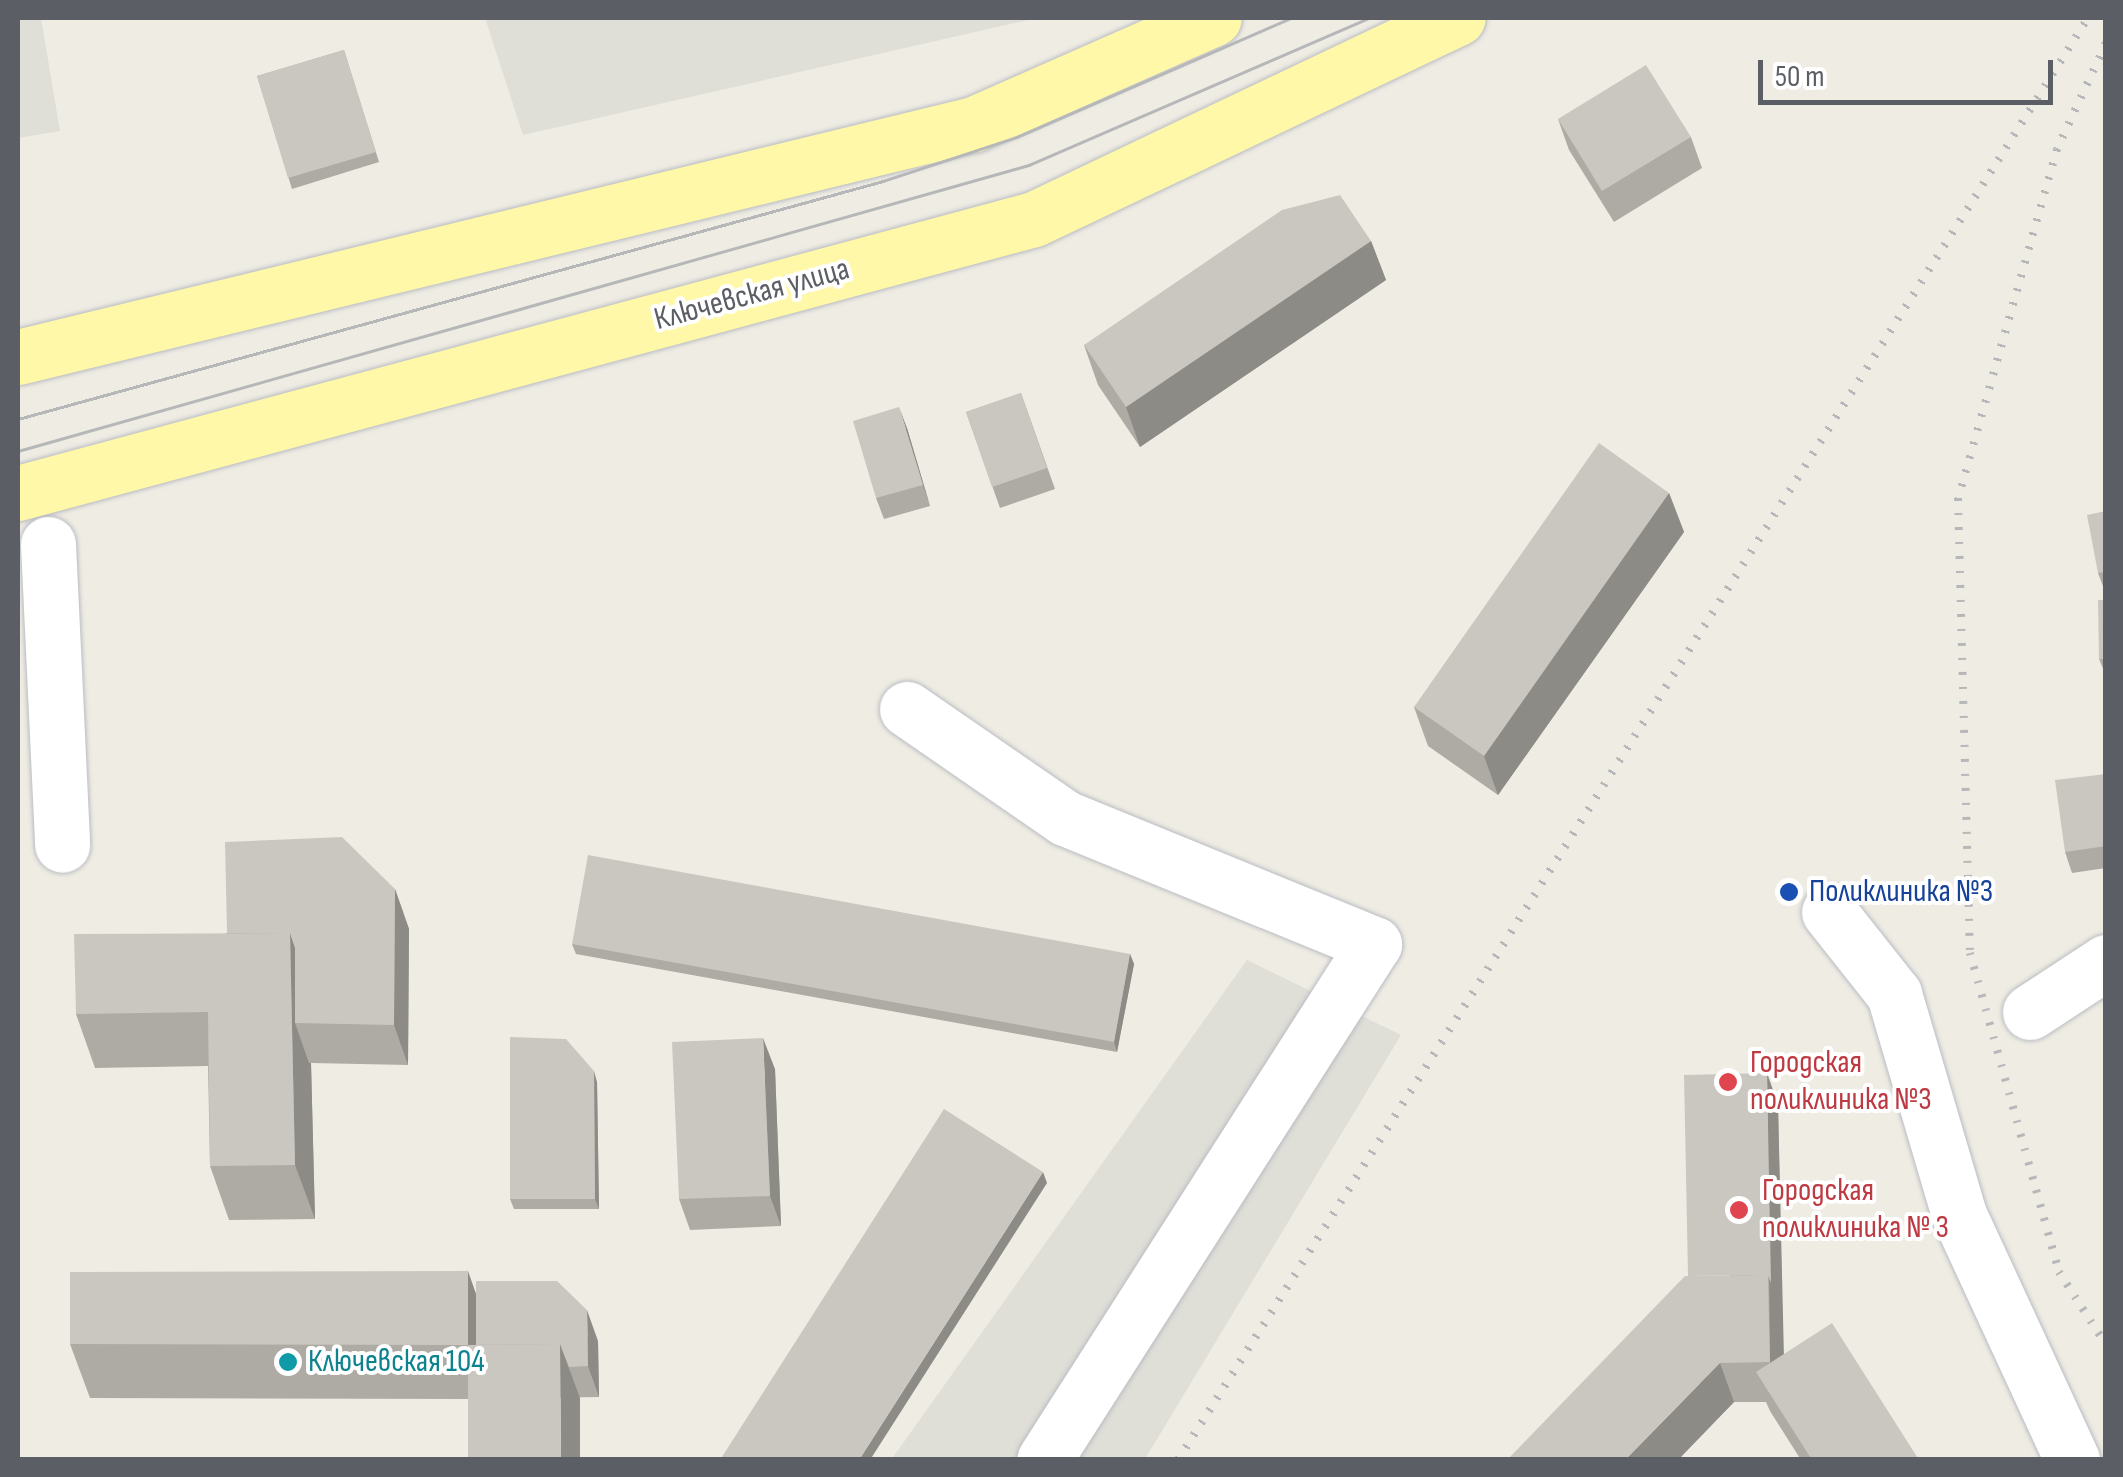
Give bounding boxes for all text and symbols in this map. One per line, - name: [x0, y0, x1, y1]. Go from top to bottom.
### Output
- scale bar: [1763, 40, 2058, 102]
- text: 50 m: [1775, 59, 1824, 95]
- street label: Ключевская улица: [650, 251, 854, 339]
- place label: Поликлиника №3: [1809, 873, 1993, 911]
- marker: Поликлиника №3: [1778, 881, 1800, 903]
- place label: Городская поликлиника №3: [1750, 1045, 1932, 1120]
- marker: Городская поликлиника №3: [1715, 1069, 1741, 1095]
- place label: Городская поликлиника № 3: [1762, 1173, 1949, 1248]
- marker: Городская поликлиника № 3: [1726, 1197, 1752, 1223]
- place label: Ключевская 104: [308, 1343, 485, 1381]
- marker: Ключевская 104: [277, 1351, 299, 1373]

